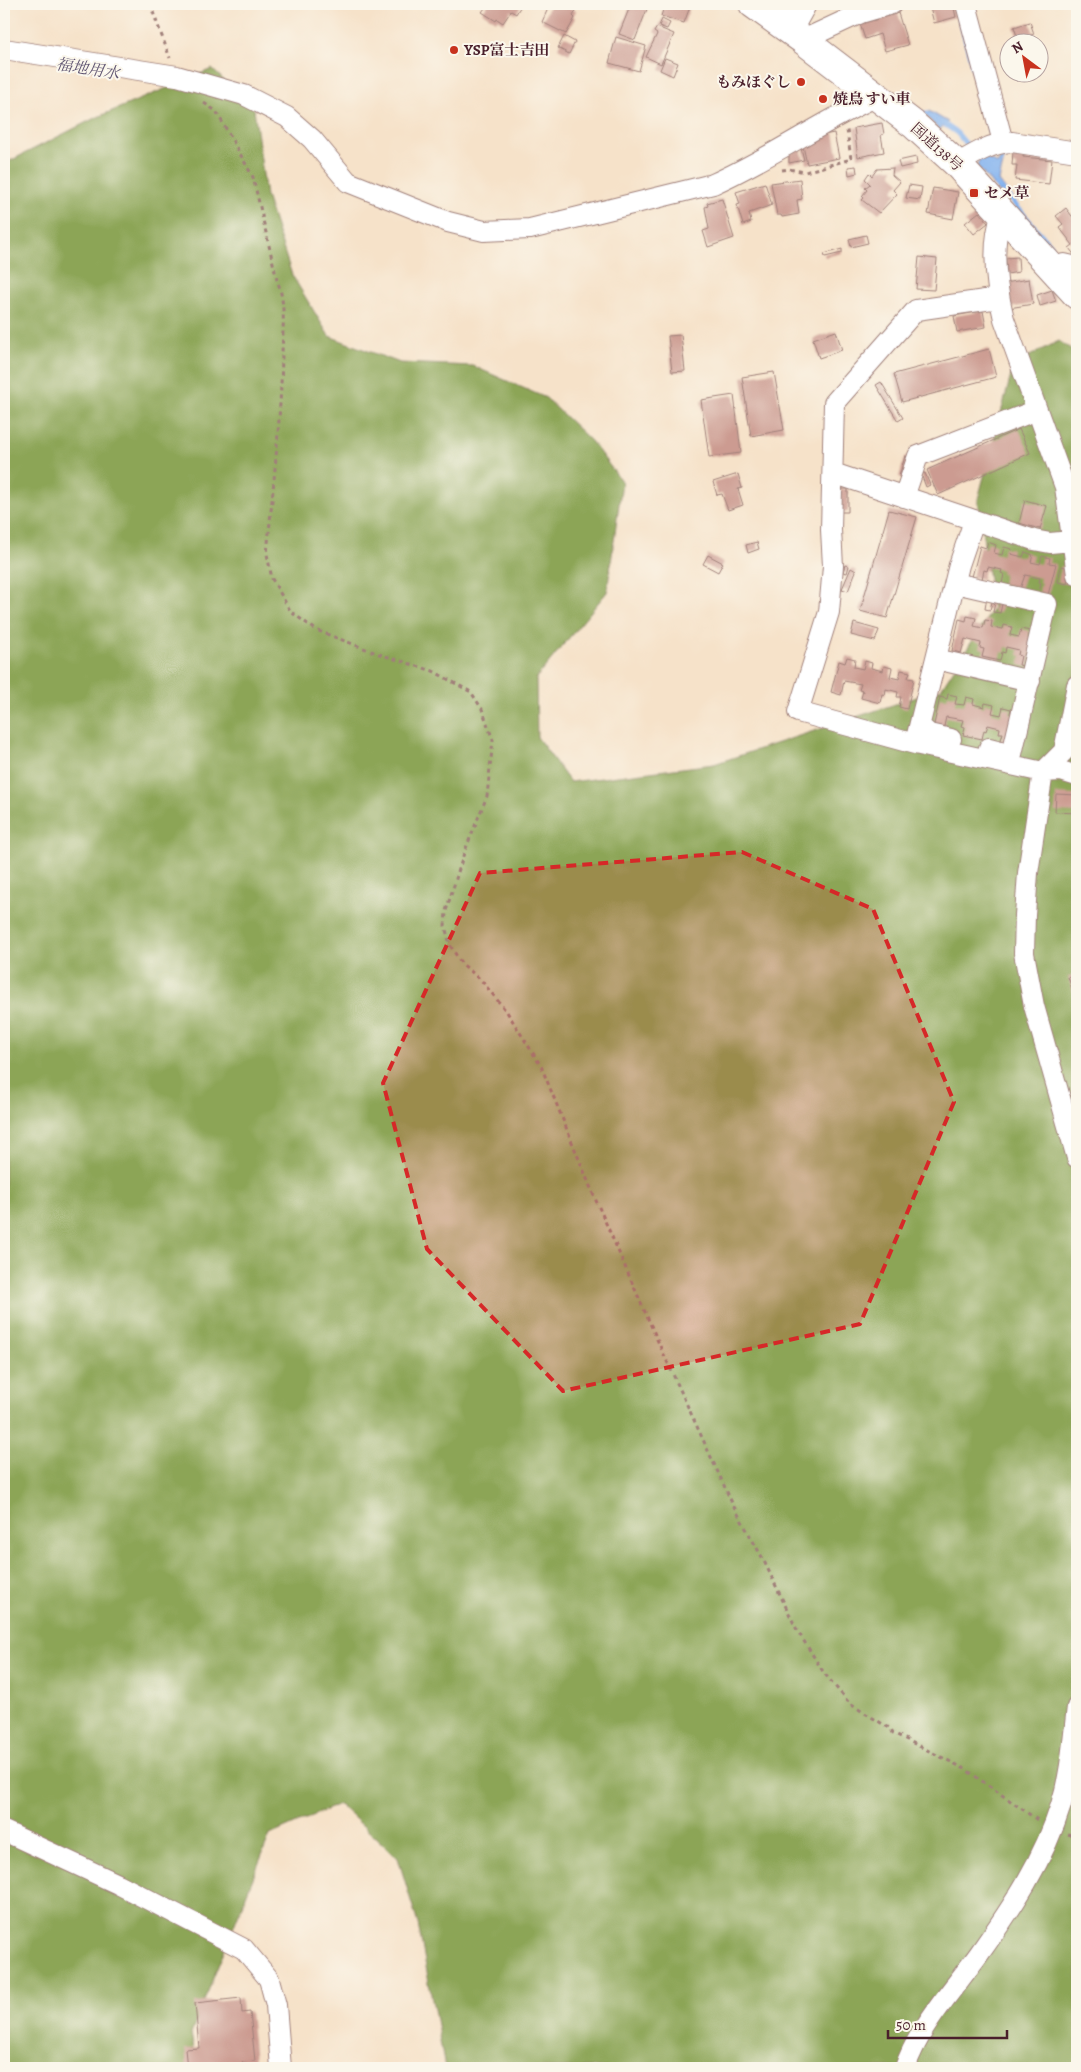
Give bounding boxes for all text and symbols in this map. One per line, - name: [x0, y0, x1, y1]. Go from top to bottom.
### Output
- north arrow: [998, 32, 1048, 82]
- text: N: [1008, 37, 1027, 58]
- place label: YSP富士吉田: [463, 40, 550, 60]
- marker: YSP富士吉田: [448, 44, 460, 56]
- water label: 福地用水: [55, 53, 123, 85]
- place label: もみほぐし: [716, 72, 791, 92]
- marker: もみほぐし: [795, 76, 807, 88]
- place label: 焼鳥 すい車: [833, 89, 911, 109]
- marker: 焼鳥 すい車: [817, 93, 829, 105]
- street label: 国道138号: [907, 118, 967, 176]
- place label: セメ草: [984, 183, 1029, 203]
- marker: セメ草: [968, 187, 980, 199]
- scale bar: [888, 2007, 1007, 2039]
- text: 50 m: [896, 2015, 926, 2035]

